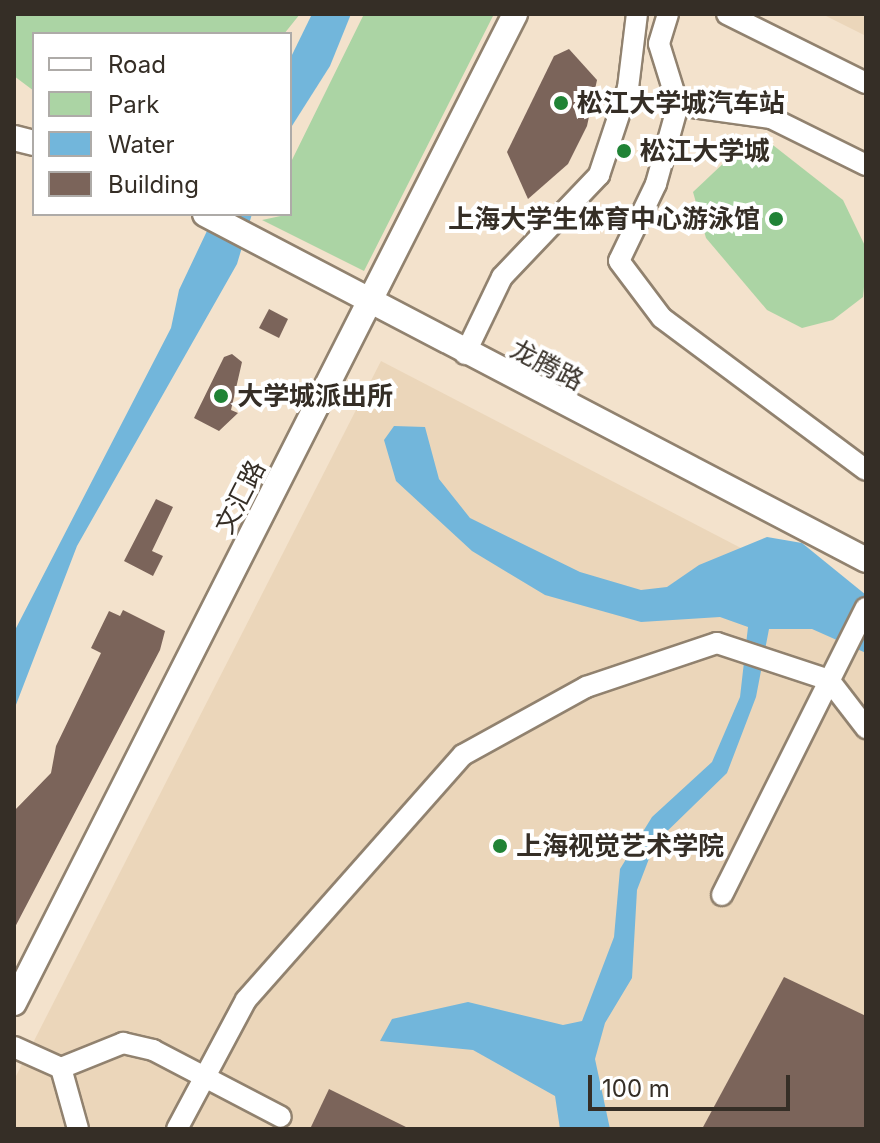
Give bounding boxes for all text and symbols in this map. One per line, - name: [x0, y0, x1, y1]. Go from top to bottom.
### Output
- legend: [32, 32, 292, 216]
- text: Road: [108, 50, 166, 79]
- place label: 松江大学城汽车站: [577, 87, 785, 119]
- text: Park: [108, 90, 159, 119]
- marker: 松江大学城汽车站: [552, 94, 570, 112]
- text: Water: [108, 130, 175, 159]
- place label: 松江大学城: [640, 135, 770, 167]
- marker: 松江大学城: [615, 142, 633, 160]
- text: Building: [108, 170, 199, 199]
- place label: 上海大学生体育中心游泳馆: [448, 203, 760, 235]
- marker: 上海大学生体育中心游泳馆: [767, 210, 785, 228]
- street label: 龙腾路: [505, 333, 589, 397]
- place label: 大学城派出所: [237, 380, 393, 412]
- marker: 大学城派出所: [212, 387, 230, 405]
- street label: 文汇路: [208, 455, 272, 539]
- place label: 上海视觉艺术学院: [516, 830, 724, 862]
- marker: 上海视觉艺术学院: [491, 837, 509, 855]
- scale bar: [592, 1059, 794, 1109]
- text: 100 m: [602, 1074, 670, 1103]

